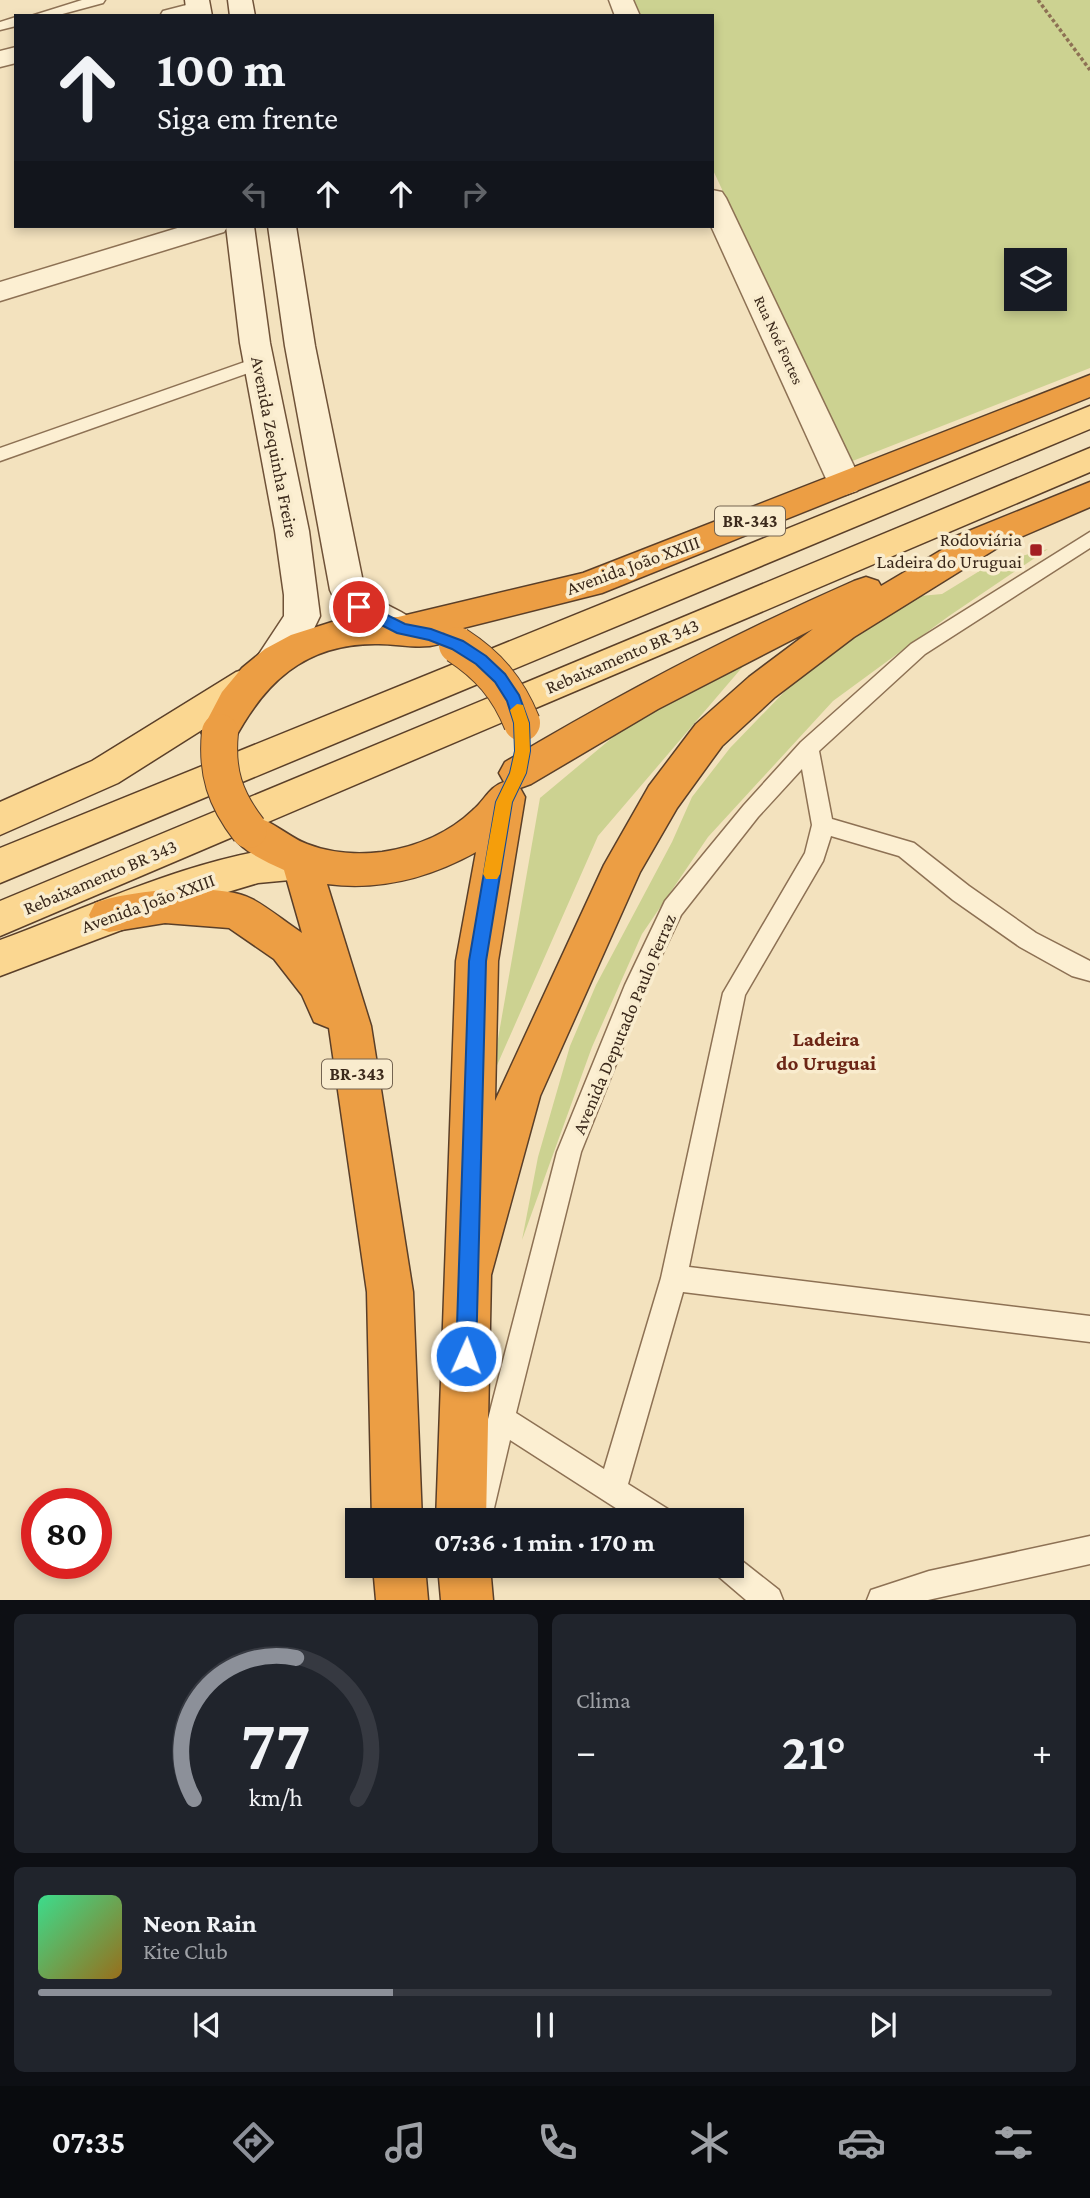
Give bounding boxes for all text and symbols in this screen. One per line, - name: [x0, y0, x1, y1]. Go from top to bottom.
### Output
- icon: ahead: [42, 42, 133, 133]
- text: 100 m: [157, 42, 286, 97]
- text: Siga em frente: [157, 100, 338, 136]
- icon: left: [236, 175, 274, 213]
- icon: ahead: [309, 175, 347, 213]
- icon: ahead: [382, 175, 420, 213]
- icon: right: [455, 175, 493, 213]
- map controls: [1004, 248, 1067, 311]
- button: layers: [1004, 248, 1067, 311]
- street label: Rua Noé Fortes: [751, 293, 807, 387]
- street label: Avenida Zequinha Freire: [247, 355, 303, 539]
- road number: BR-343: [715, 506, 785, 536]
- place label: Rodoviária Ladeira do Uruguai: [876, 529, 1022, 572]
- street label: Avenida João XXIII: [563, 531, 703, 599]
- marker: Rodoviária Ladeira do Uruguai: [1028, 542, 1044, 558]
- pin: [329, 577, 389, 637]
- icon: arrive: [340, 588, 378, 626]
- street label: Rebaixamento BR 343: [542, 614, 702, 698]
- street label: Rebaixamento BR 343: [20, 835, 180, 919]
- street label: Avenida João XXIII: [78, 869, 218, 937]
- street label: Avenida Deputado Paulo Ferraz: [568, 911, 680, 1137]
- district label: Ladeira do Uruguai: [776, 1027, 876, 1075]
- road number: BR-343: [322, 1059, 392, 1088]
- position arrow: [429, 1319, 503, 1393]
- speed limit sign: 80: [21, 1488, 112, 1579]
- text: 07:36 · 1 min · 170 m: [434, 1528, 655, 1557]
- text: Clima: [576, 1687, 631, 1713]
- text: 77: [241, 1705, 311, 1786]
- text: 21°: [782, 1722, 846, 1780]
- text: −: [576, 1730, 596, 1772]
- text: +: [1032, 1730, 1052, 1772]
- text: km/h: [249, 1784, 303, 1811]
- text: Neon Rain: [143, 1909, 257, 1938]
- text: Kite Club: [143, 1938, 228, 1964]
- icon: previous: [188, 2006, 226, 2044]
- icon: pause: [526, 2006, 564, 2044]
- icon: next: [864, 2006, 902, 2044]
- icon: directions: [229, 2118, 278, 2167]
- icon: music: [381, 2118, 430, 2167]
- icon: phone: [533, 2118, 582, 2167]
- icon: climate: [685, 2118, 734, 2167]
- icon: car: [837, 2118, 886, 2167]
- icon: filters: [989, 2118, 1038, 2167]
- text: 07:35: [52, 2124, 125, 2160]

